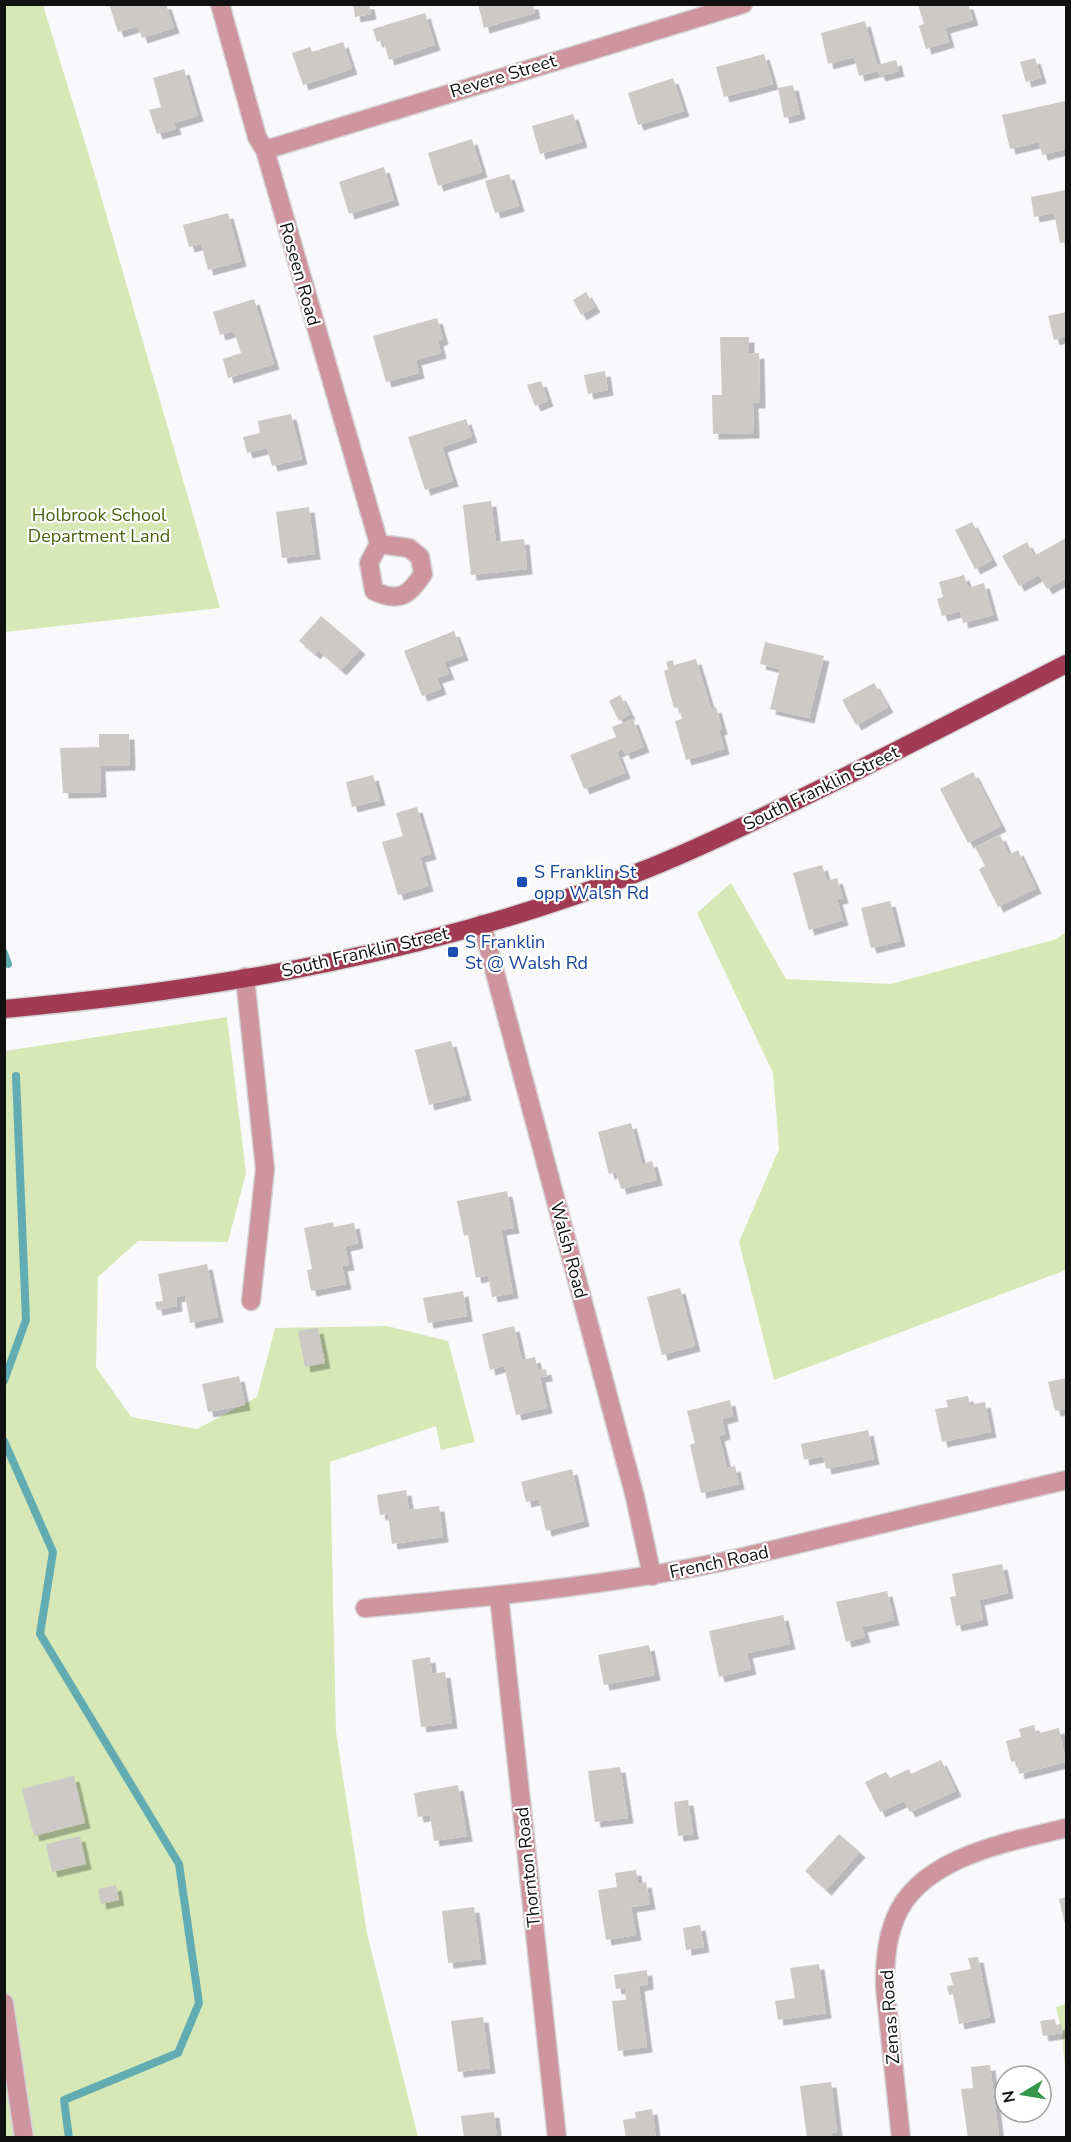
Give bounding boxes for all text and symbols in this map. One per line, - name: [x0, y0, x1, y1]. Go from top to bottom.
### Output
- street label: Revere Street: [447, 48, 560, 104]
- street label: Roseen Road: [274, 220, 326, 328]
- park label: Holbrook School Department Land: [28, 503, 170, 548]
- street label: South Franklin Street: [739, 740, 904, 836]
- place label: S Franklin St opp Walsh Rd: [534, 860, 649, 905]
- marker: S Franklin St opp Walsh Rd: [515, 875, 529, 889]
- street label: South Franklin Street: [279, 921, 451, 983]
- place label: S Franklin St @ Walsh Rd: [465, 930, 588, 975]
- marker: S Franklin St @ Walsh Rd: [446, 945, 460, 959]
- street label: Walsh Road: [545, 1199, 593, 1301]
- street label: French Road: [667, 1540, 771, 1584]
- street label: Thornton Road: [510, 1806, 546, 1928]
- street label: Zenas Road: [875, 1969, 905, 2065]
- north arrow: [993, 2064, 1053, 2124]
- text: N: [997, 2089, 1021, 2105]

